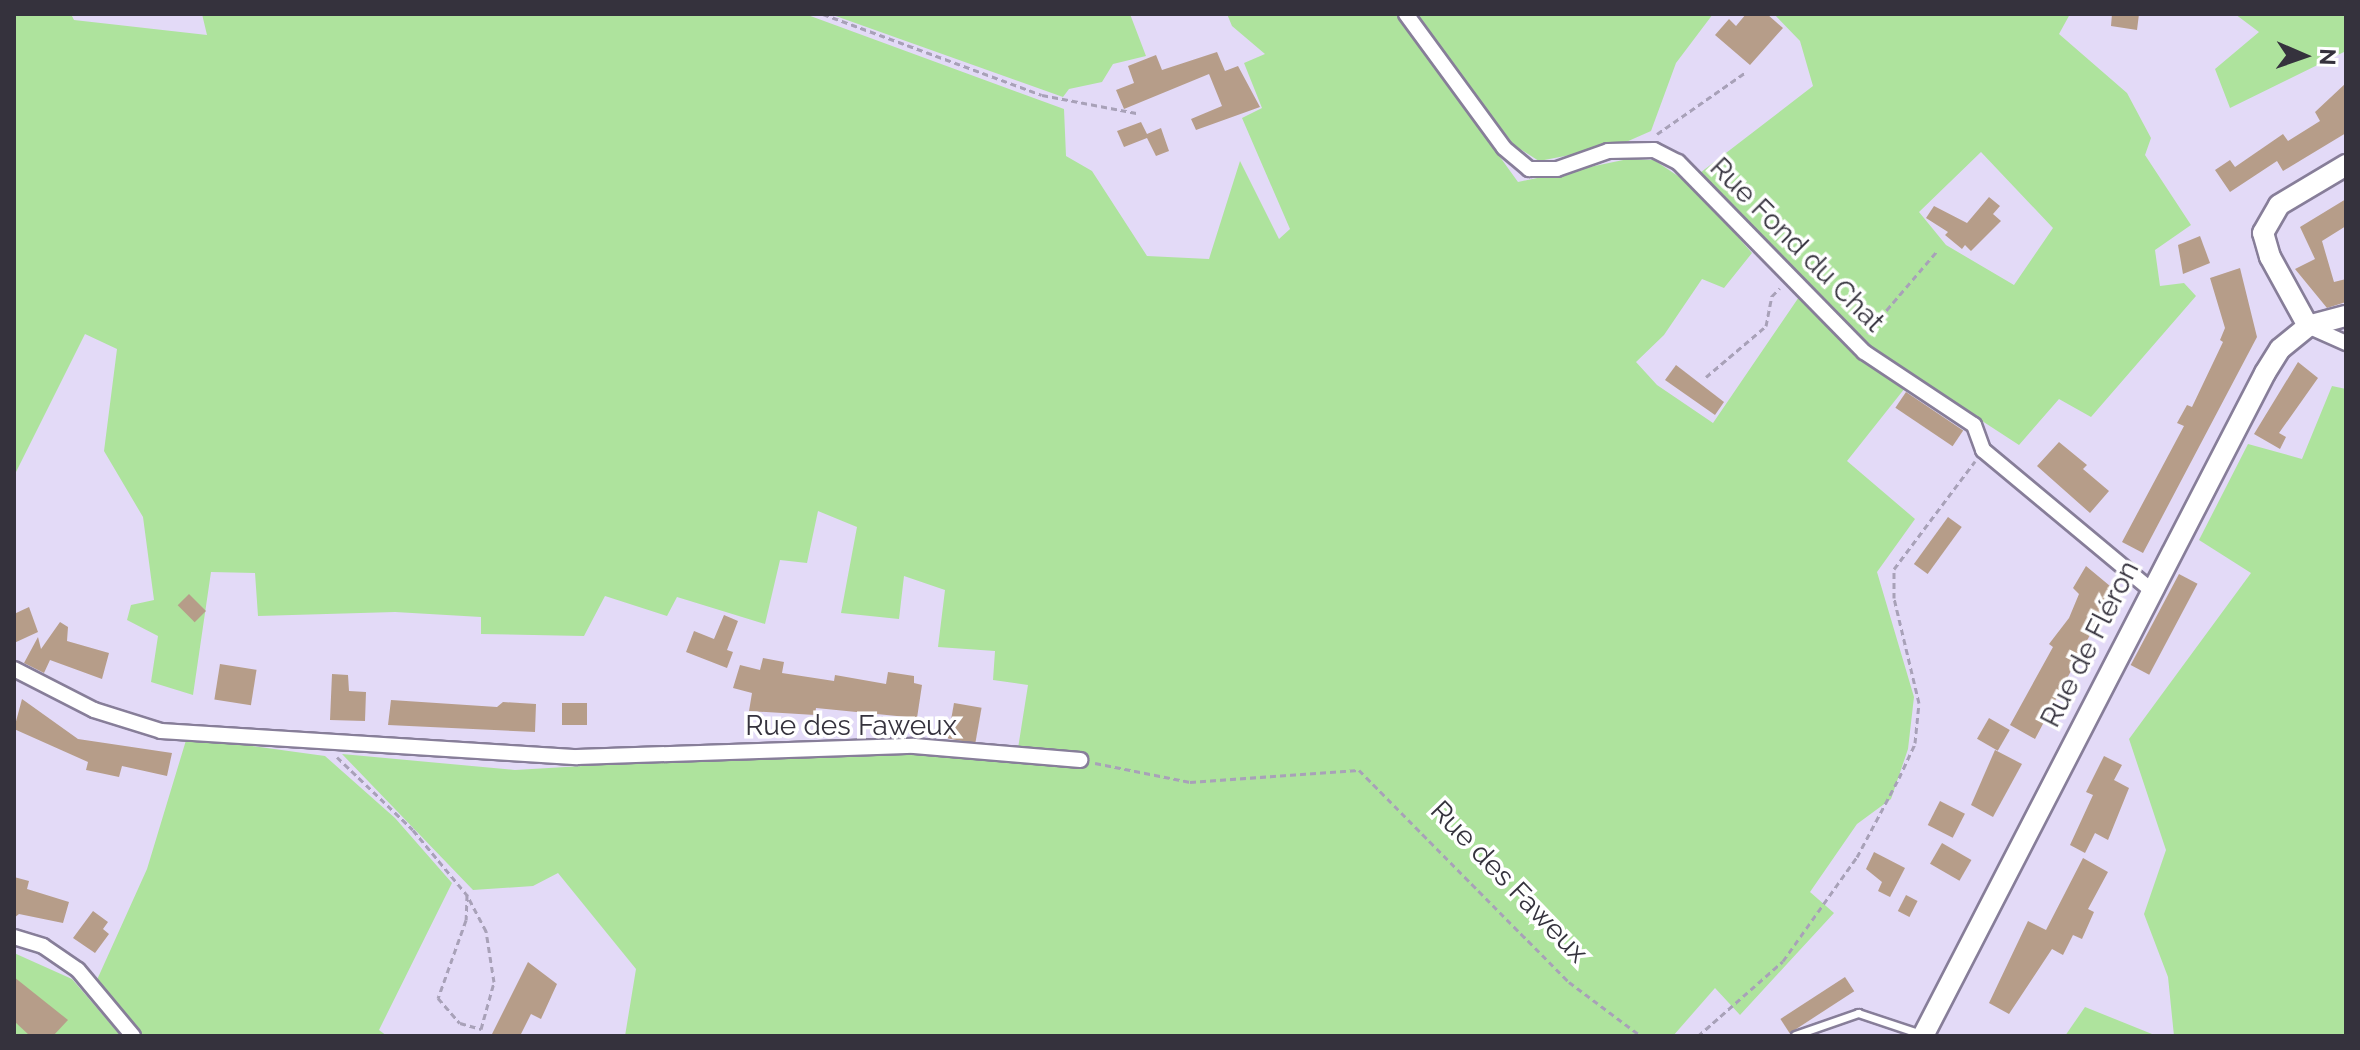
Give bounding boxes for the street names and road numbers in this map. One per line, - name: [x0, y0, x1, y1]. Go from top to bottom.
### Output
- street label: Rue Fond du Chat: [1703, 151, 1891, 339]
- street label: Rue de Fléron: [2034, 555, 2146, 733]
- street label: Rue des Faweux: [745, 709, 957, 743]
- street label: Rue des Faweux: [1423, 794, 1595, 970]

